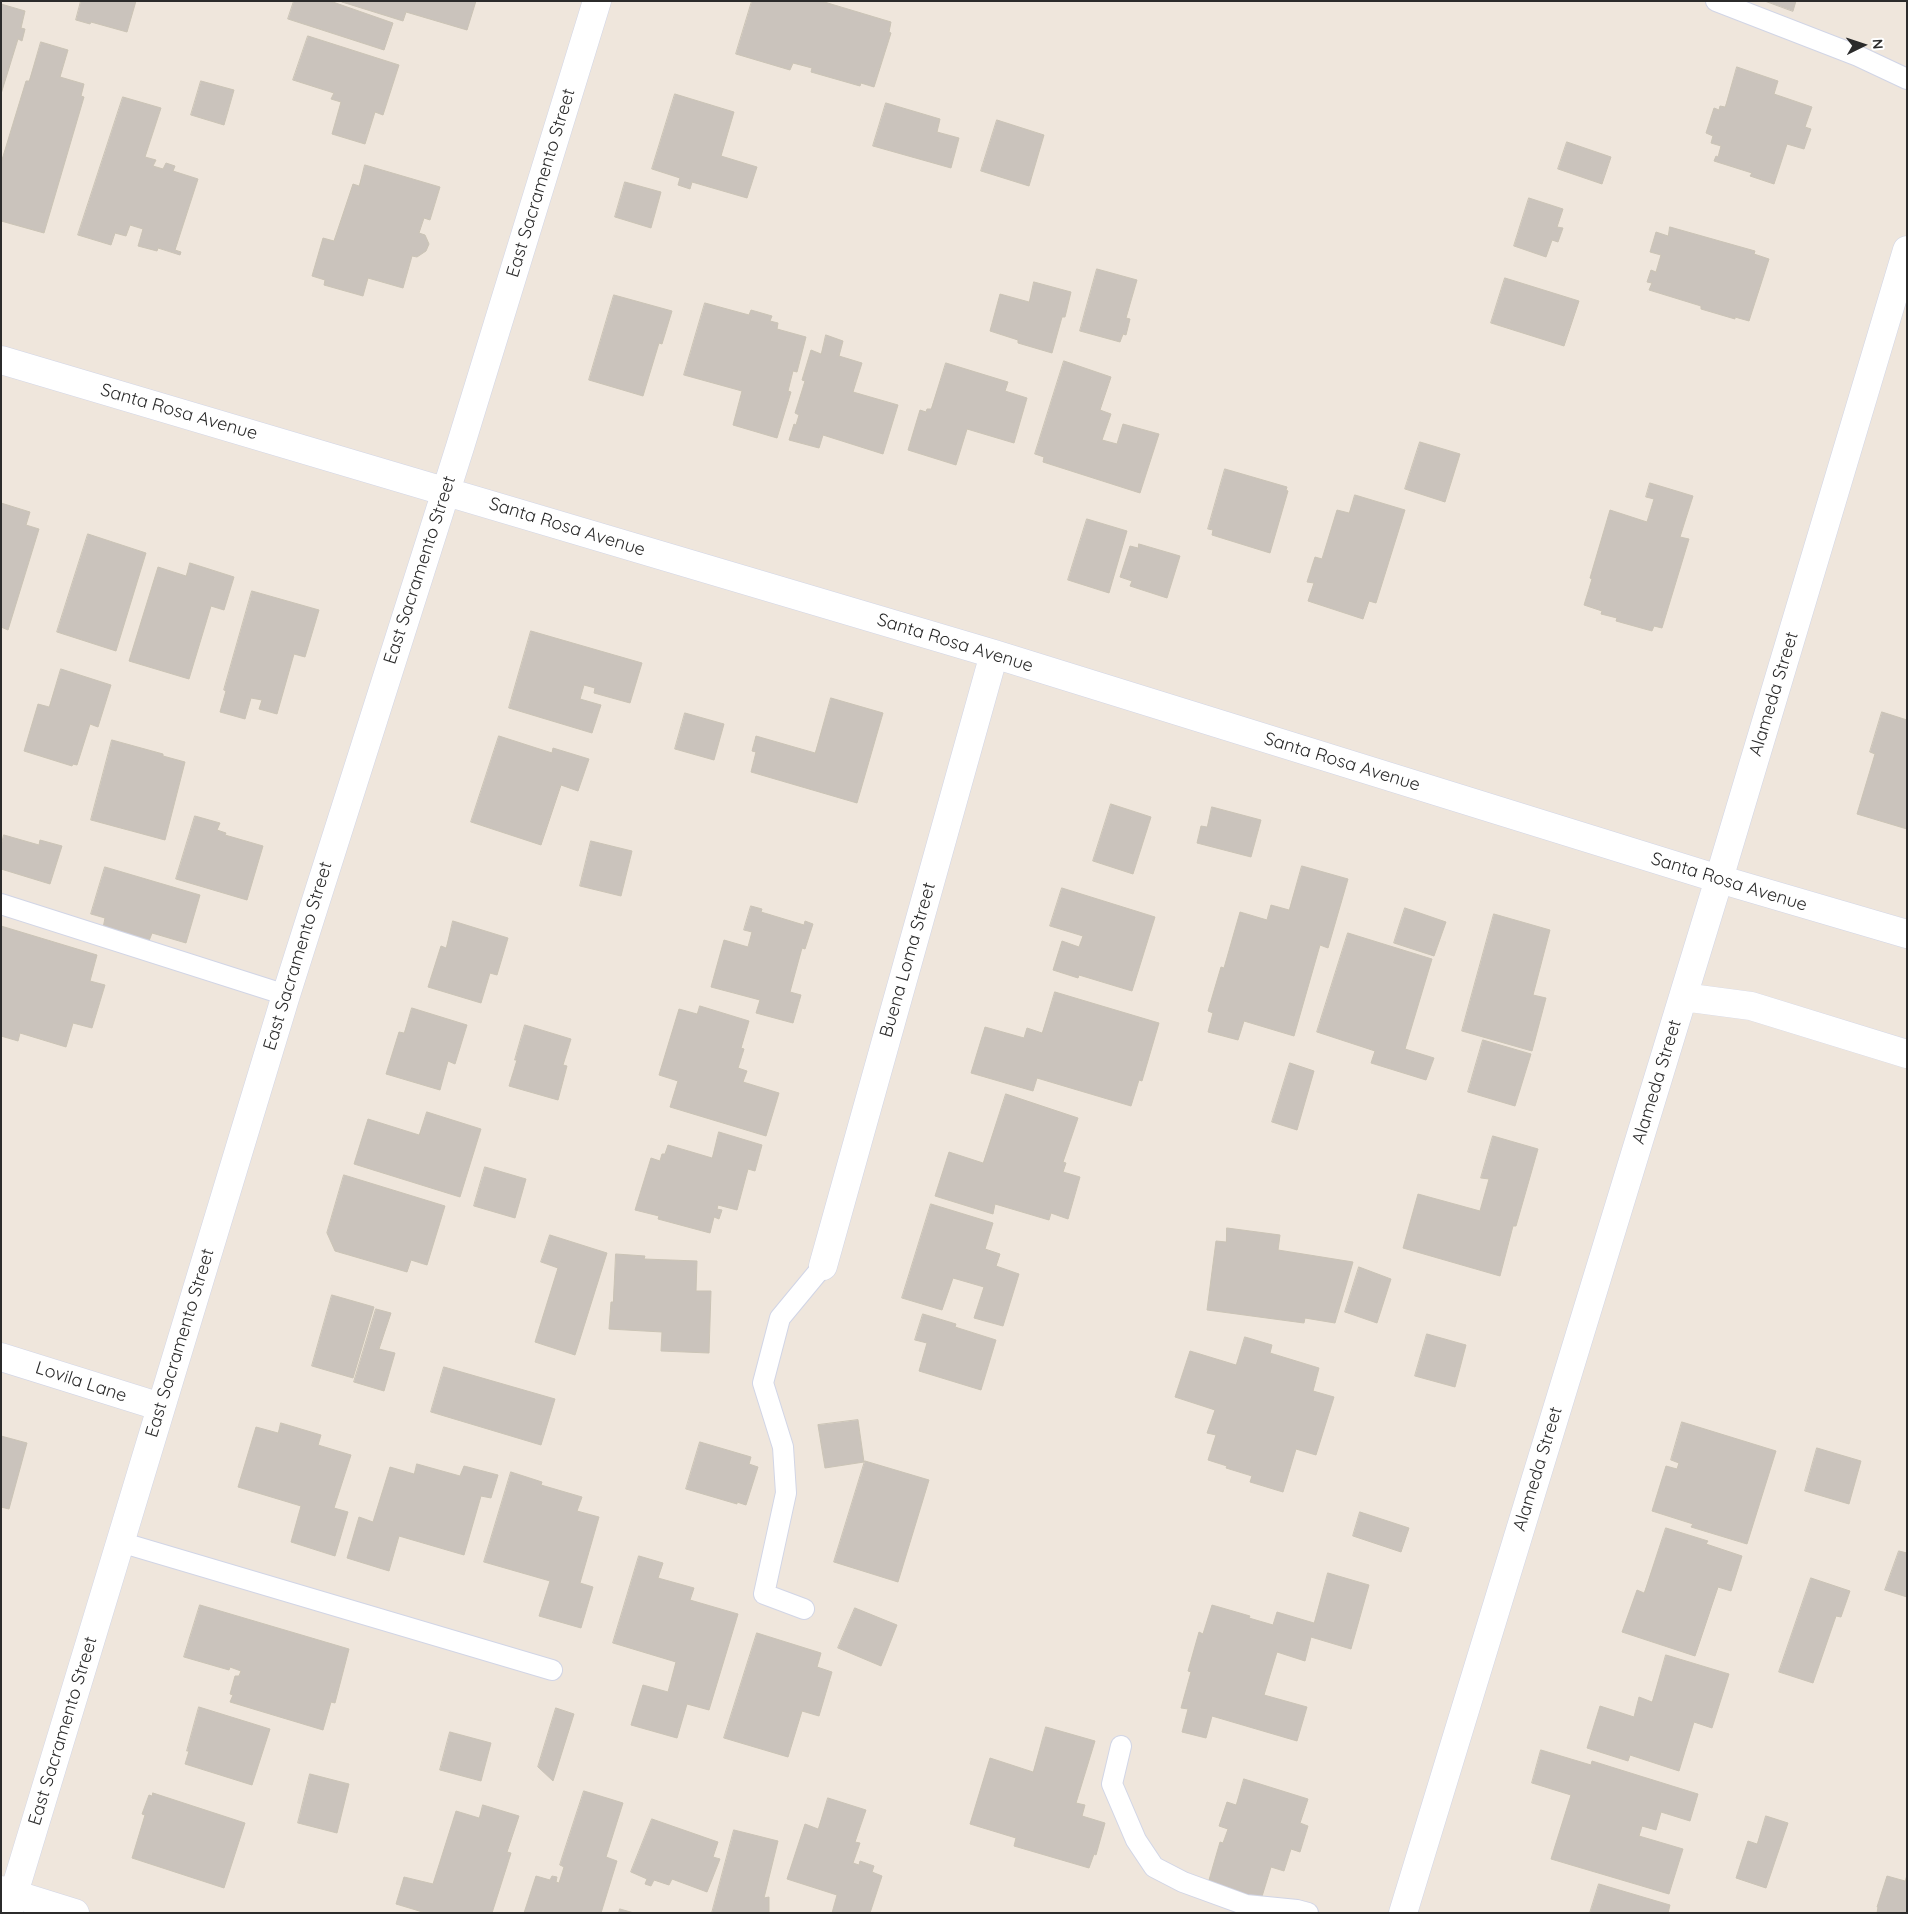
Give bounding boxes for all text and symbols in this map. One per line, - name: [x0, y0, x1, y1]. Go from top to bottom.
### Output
- north arrow: [1838, 20, 1888, 70]
- text: N: [1869, 38, 1887, 50]
- street label: East Sacramento Street: [502, 86, 580, 280]
- street label: Santa Rosa Avenue: [98, 379, 260, 445]
- street label: East Sacramento Street: [379, 473, 461, 667]
- street label: Santa Rosa Avenue: [486, 493, 648, 561]
- street label: Santa Rosa Avenue: [874, 609, 1036, 677]
- street label: Alameda Street: [1745, 629, 1803, 759]
- street label: Santa Rosa Avenue: [1261, 728, 1423, 796]
- street label: Santa Rosa Avenue: [1648, 848, 1810, 916]
- street label: East Sacramento Street: [259, 859, 337, 1053]
- street label: Buena Loma Street: [876, 880, 940, 1040]
- street label: Alameda Street: [1628, 1017, 1686, 1147]
- street label: East Sacramento Street: [141, 1246, 219, 1440]
- street label: Lovila Lane: [33, 1357, 129, 1407]
- street label: Alameda Street: [1509, 1404, 1567, 1534]
- street label: East Sacramento Street: [24, 1634, 102, 1828]

